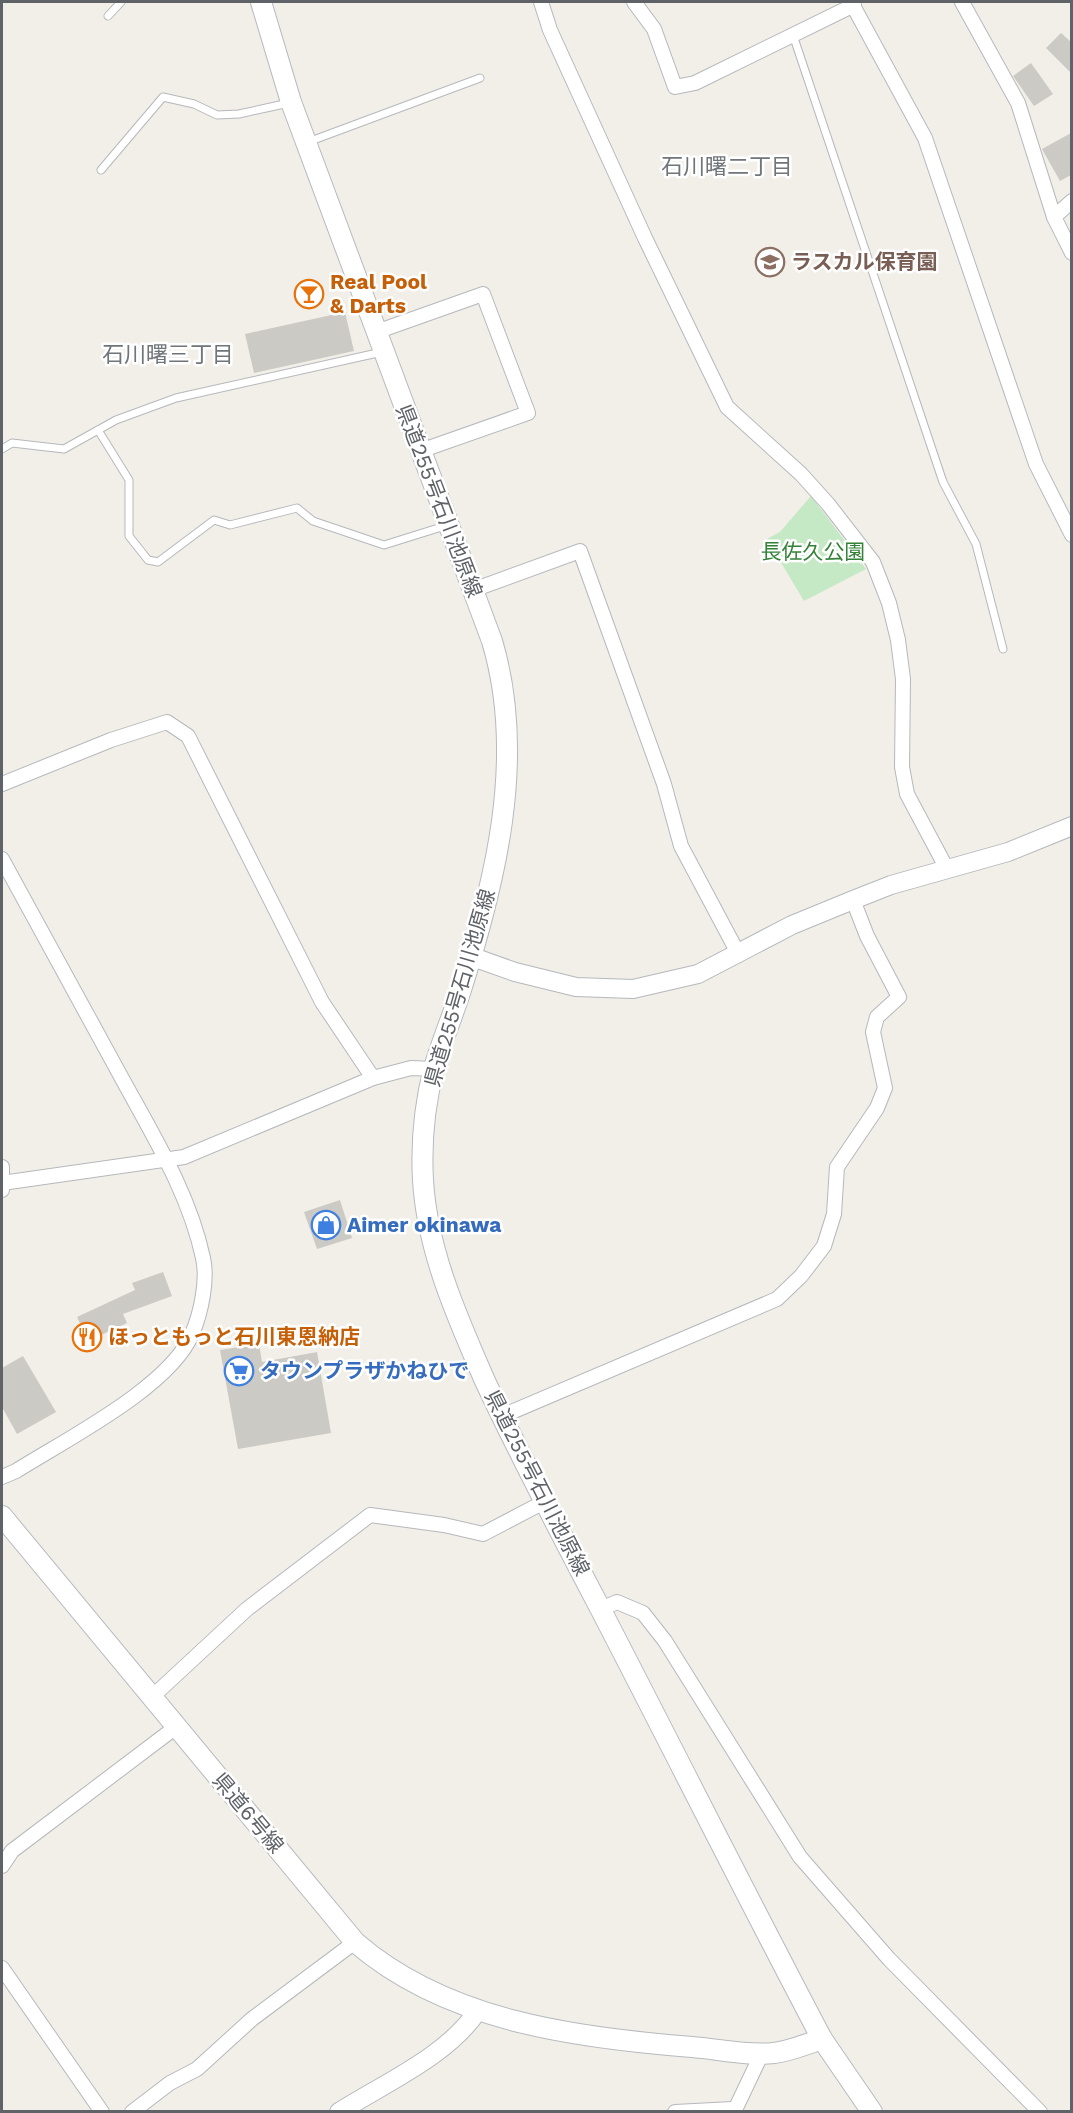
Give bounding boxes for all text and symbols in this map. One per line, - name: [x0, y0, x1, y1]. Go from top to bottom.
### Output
- district label: 石川曙二丁目: [661, 154, 793, 179]
- school or university icon: ラスカル保育園: [754, 246, 786, 278]
- place label: ラスカル保育園: [791, 249, 938, 274]
- place label: Real Pool & Darts: [330, 269, 427, 318]
- bar icon: Real Pool & Darts: [293, 278, 325, 310]
- district label: 石川曙三丁目: [102, 342, 234, 367]
- street label: 県道255号石川池原線: [391, 401, 488, 601]
- park label: 長佐久公園: [761, 539, 866, 564]
- street label: 県道255号石川池原線: [419, 886, 500, 1090]
- shop icon: Aimer okinawa: [310, 1209, 342, 1241]
- place label: Aimer okinawa: [347, 1212, 502, 1237]
- restaurant icon: ほっともっと石川東恩納店: [71, 1321, 103, 1353]
- place label: ほっともっと石川東恩納店: [108, 1324, 360, 1349]
- supermarket icon: タウンプラザかねひで: [223, 1355, 255, 1387]
- place label: タウンプラザかねひで: [260, 1358, 469, 1383]
- street label: 県道255号石川池原線: [480, 1386, 595, 1580]
- street label: 県道6号線: [208, 1768, 289, 1858]

